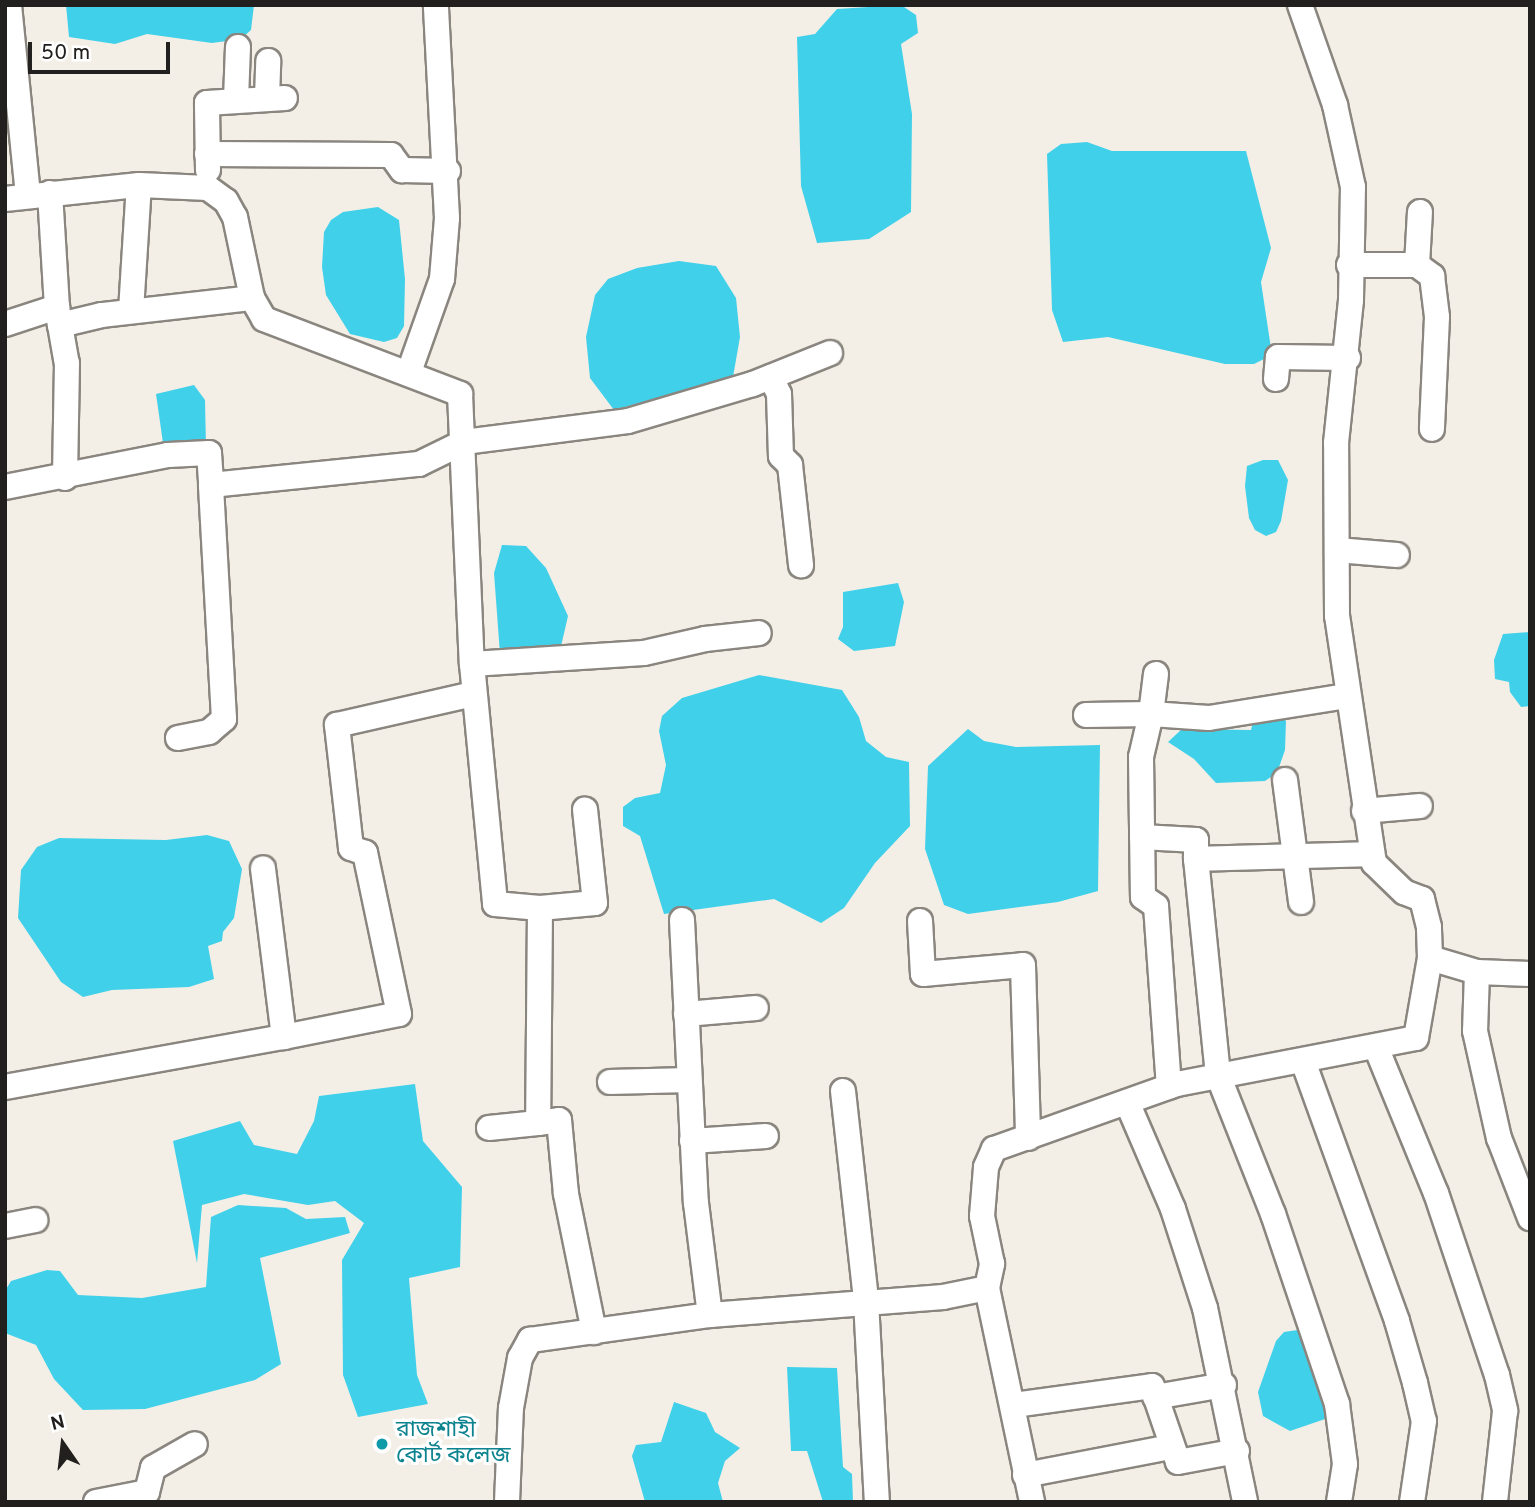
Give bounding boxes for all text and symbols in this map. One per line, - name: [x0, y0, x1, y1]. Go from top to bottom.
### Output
- scale bar: [32, 28, 173, 72]
- text: 50 m: [41, 40, 90, 67]
- north arrow: [28, 1409, 98, 1479]
- text: N: [48, 1410, 67, 1437]
- place label: রাজশাহী কোর্ট কলেজ: [396, 1417, 510, 1471]
- marker: রাজশাহী কোর্ট কলেজ: [374, 1436, 390, 1452]

